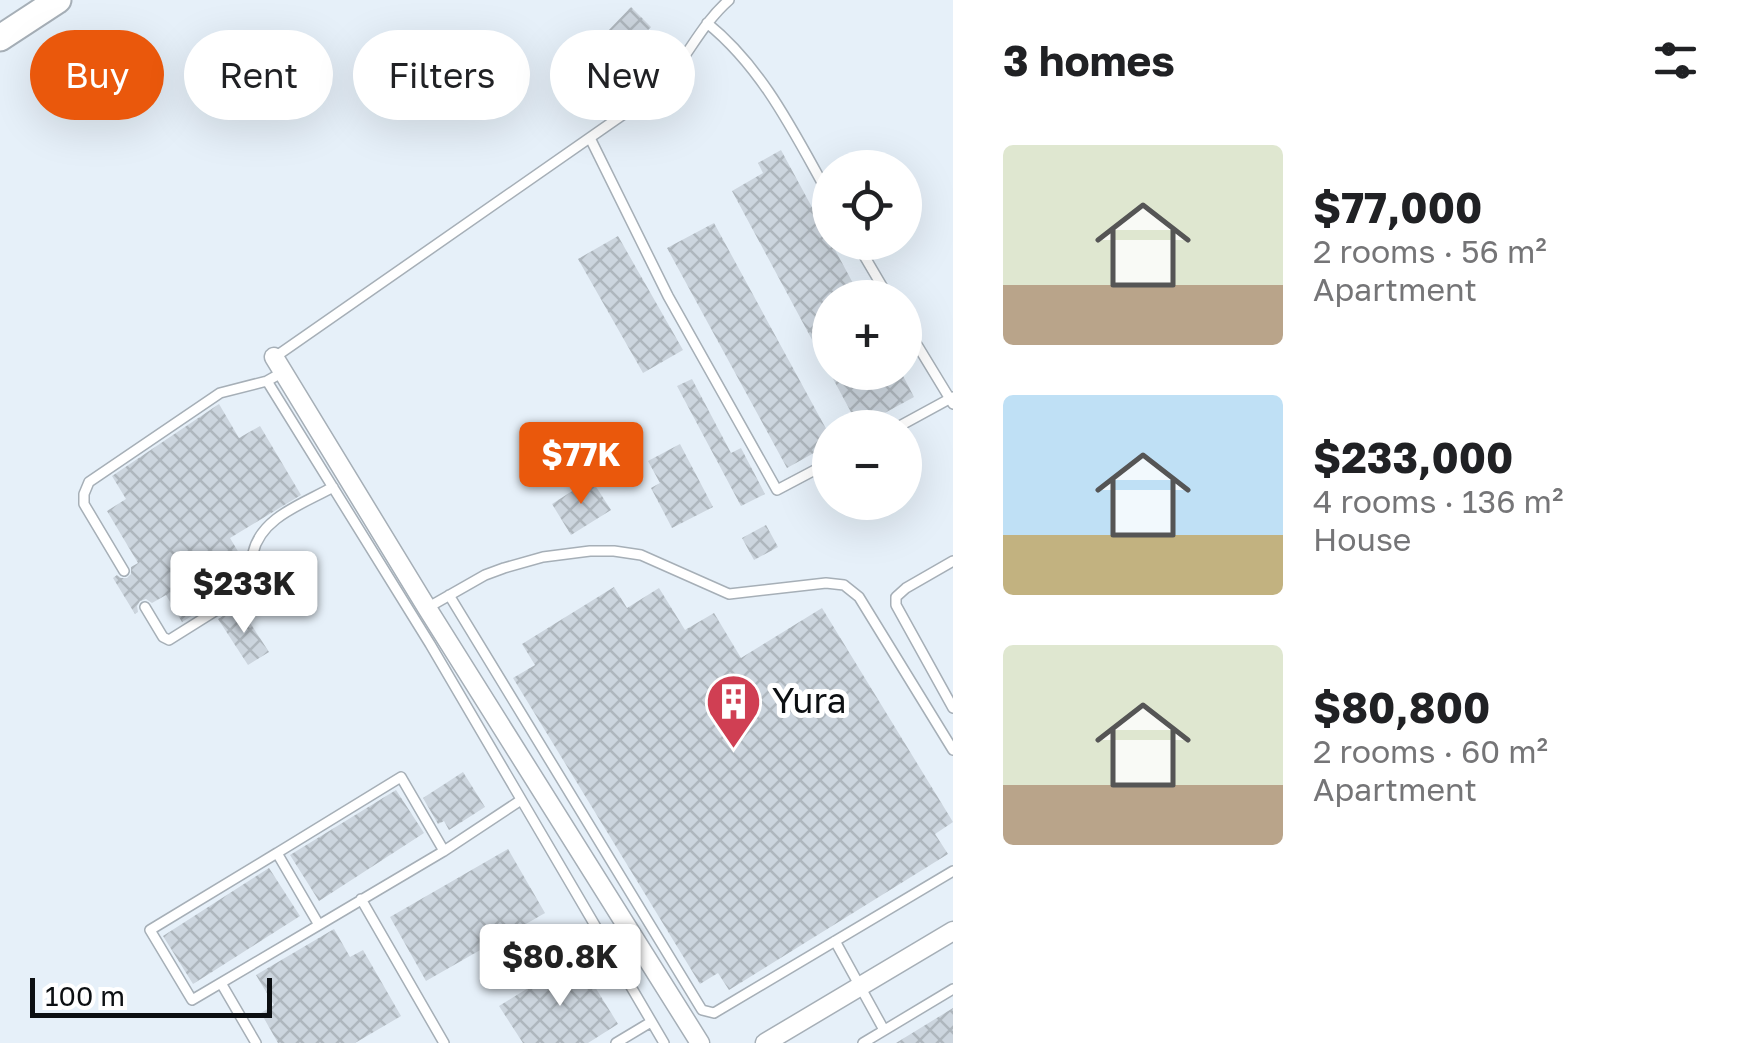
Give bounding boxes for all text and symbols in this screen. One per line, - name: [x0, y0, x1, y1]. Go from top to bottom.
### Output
- chip: Buy: [30, 30, 164, 120]
- chip: Rent: [184, 30, 333, 120]
- chip: Filters: [353, 30, 530, 120]
- chip: New: [550, 30, 695, 120]
- icon: filters: [1648, 33, 1703, 88]
- text: 3 homes: [1003, 35, 1175, 85]
- map controls: [812, 150, 922, 520]
- button: locate: [812, 150, 922, 260]
- text: $77,000: [1313, 182, 1482, 232]
- icon: home: [1083, 185, 1203, 305]
- text: 2 rooms · 56 m²: [1313, 232, 1547, 270]
- text: Apartment: [1313, 270, 1477, 308]
- button: +: [812, 280, 922, 390]
- button: −: [812, 410, 922, 520]
- pin: $77K: [522, 422, 640, 507]
- text: $233,000: [1313, 432, 1513, 482]
- text: $77K: [541, 435, 621, 473]
- icon: home: [1083, 435, 1203, 555]
- text: 4 rooms · 136 m²: [1313, 482, 1563, 520]
- text: House: [1313, 520, 1411, 558]
- pin: $233K: [174, 551, 314, 636]
- text: $233K: [192, 564, 296, 602]
- building icon: Yura: [703, 671, 763, 750]
- place label: Yura: [772, 679, 847, 721]
- text: $80,800: [1313, 682, 1490, 732]
- icon: home: [1083, 685, 1203, 805]
- text: 2 rooms · 60 m²: [1313, 732, 1548, 770]
- text: Apartment: [1313, 770, 1477, 808]
- pin: $80.8K: [479, 924, 641, 1009]
- text: $80.8K: [502, 937, 618, 975]
- scale bar: [30, 973, 272, 1018]
- text: 100 m: [45, 979, 125, 1012]

